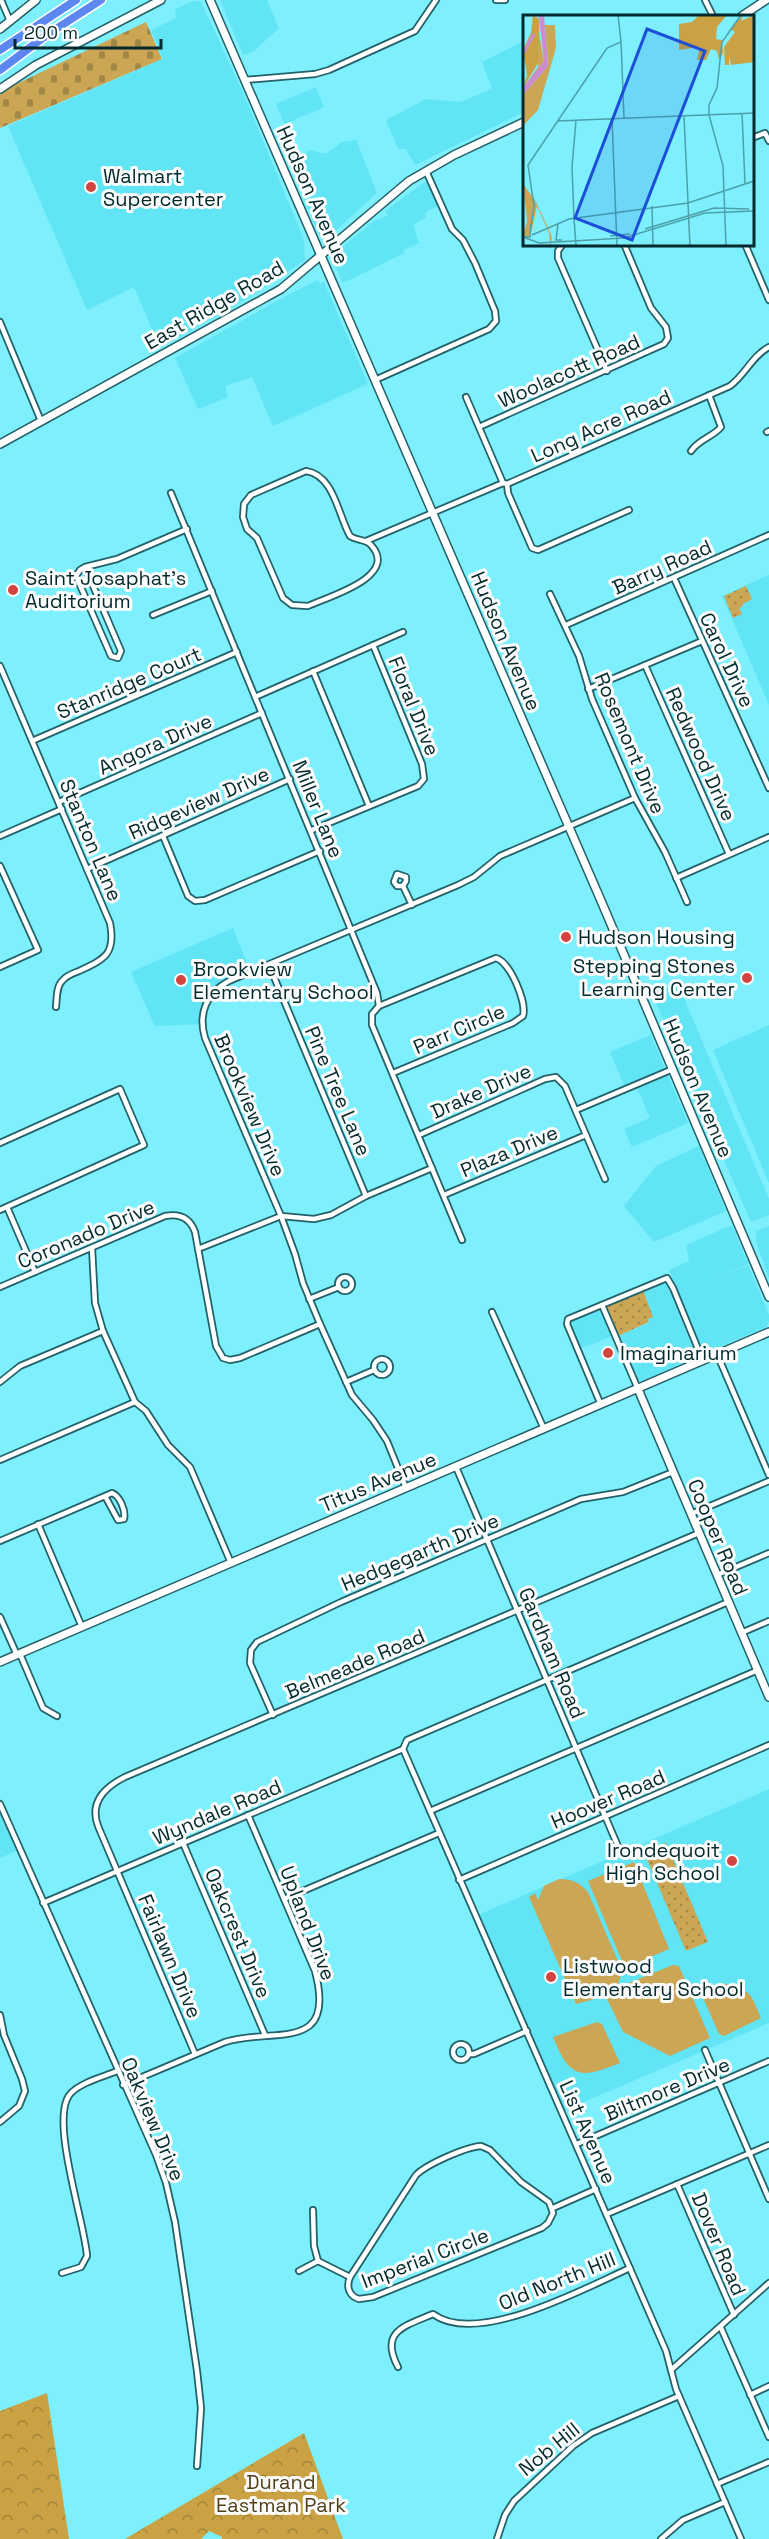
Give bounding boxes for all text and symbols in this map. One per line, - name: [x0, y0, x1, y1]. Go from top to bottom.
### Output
- scale bar: [15, 12, 160, 50]
- inset map: [523, 15, 754, 246]
- text: 200 m: [24, 21, 78, 44]
- street label: Hudson Avenue: [271, 122, 355, 268]
- place label: Walmart Supercenter: [103, 163, 223, 212]
- marker: Walmart Supercenter: [84, 180, 98, 194]
- street label: East Ridge Road: [140, 255, 288, 355]
- street label: Woolacott Road: [494, 328, 644, 414]
- street label: Long Acre Road: [527, 383, 675, 469]
- street label: Barry Road: [608, 534, 716, 600]
- place label: Saint Josaphat’s Auditorium: [25, 565, 186, 614]
- street label: Hudson Avenue: [465, 567, 547, 715]
- marker: Saint Josaphat’s Auditorium: [6, 583, 20, 597]
- street label: Carol Drive: [694, 608, 760, 712]
- street label: Stanridge Court: [53, 641, 205, 725]
- street label: Floral Drive: [382, 653, 446, 759]
- street label: Rosemont Drive: [589, 668, 671, 818]
- street label: Redwood Drive: [660, 683, 742, 825]
- street label: Angora Drive: [94, 707, 216, 781]
- street label: Miller Lane: [287, 756, 349, 862]
- street label: Ridgeview Drive: [125, 760, 273, 846]
- street label: Stanton Lane: [54, 775, 128, 905]
- place label: Hudson Housing: [578, 924, 735, 950]
- marker: Hudson Housing: [559, 930, 573, 944]
- place label: Stepping Stones Learning Center: [573, 953, 735, 1002]
- place label: Brookview Elementary School: [193, 956, 374, 1005]
- marker: Stepping Stones Learning Center: [740, 971, 754, 985]
- marker: Brookview Elementary School: [174, 973, 188, 987]
- street label: Parr Circle: [409, 998, 509, 1060]
- street label: Hudson Avenue: [657, 1014, 739, 1162]
- street label: Pine Tree Lane: [299, 1022, 377, 1160]
- street label: Brookview Drive: [208, 1030, 292, 1180]
- street label: Drake Drive: [427, 1057, 535, 1125]
- street label: Plaza Drive: [456, 1119, 562, 1183]
- street label: Coronado Drive: [13, 1193, 159, 1275]
- place label: Imaginarium: [620, 1340, 737, 1366]
- marker: Imaginarium: [601, 1346, 615, 1360]
- street label: Titus Avenue: [316, 1446, 440, 1518]
- street label: Cooper Road: [682, 1475, 754, 1599]
- street label: Hedgegarth Drive: [337, 1507, 503, 1597]
- street label: Gardham Road: [513, 1584, 591, 1722]
- street label: Belmeade Road: [281, 1623, 429, 1705]
- street label: Hoover Road: [547, 1763, 669, 1835]
- street label: Wyndale Road: [149, 1773, 285, 1851]
- place label: Irondequoit High School: [606, 1837, 720, 1886]
- marker: Irondequoit High School: [725, 1854, 739, 1868]
- street label: Upland Drive: [274, 1862, 342, 1984]
- street label: Oakcrest Drive: [199, 1864, 277, 2002]
- street label: Fairlawn Drive: [132, 1890, 208, 2022]
- place label: Listwood Elementary School: [563, 1953, 744, 2002]
- marker: Listwood Elementary School: [544, 1970, 558, 1984]
- street label: Biltmore Drive: [600, 2051, 734, 2127]
- street label: Oakview Drive: [115, 2053, 191, 2185]
- street label: List Avenue: [554, 2076, 622, 2188]
- street label: Dover Road: [686, 2189, 752, 2299]
- street label: Imperial Circle: [358, 2222, 492, 2294]
- street label: Old North Hill: [495, 2246, 619, 2316]
- street label: Nob Hill: [513, 2416, 585, 2482]
- park label: Durand Eastman Park: [216, 2469, 346, 2518]

